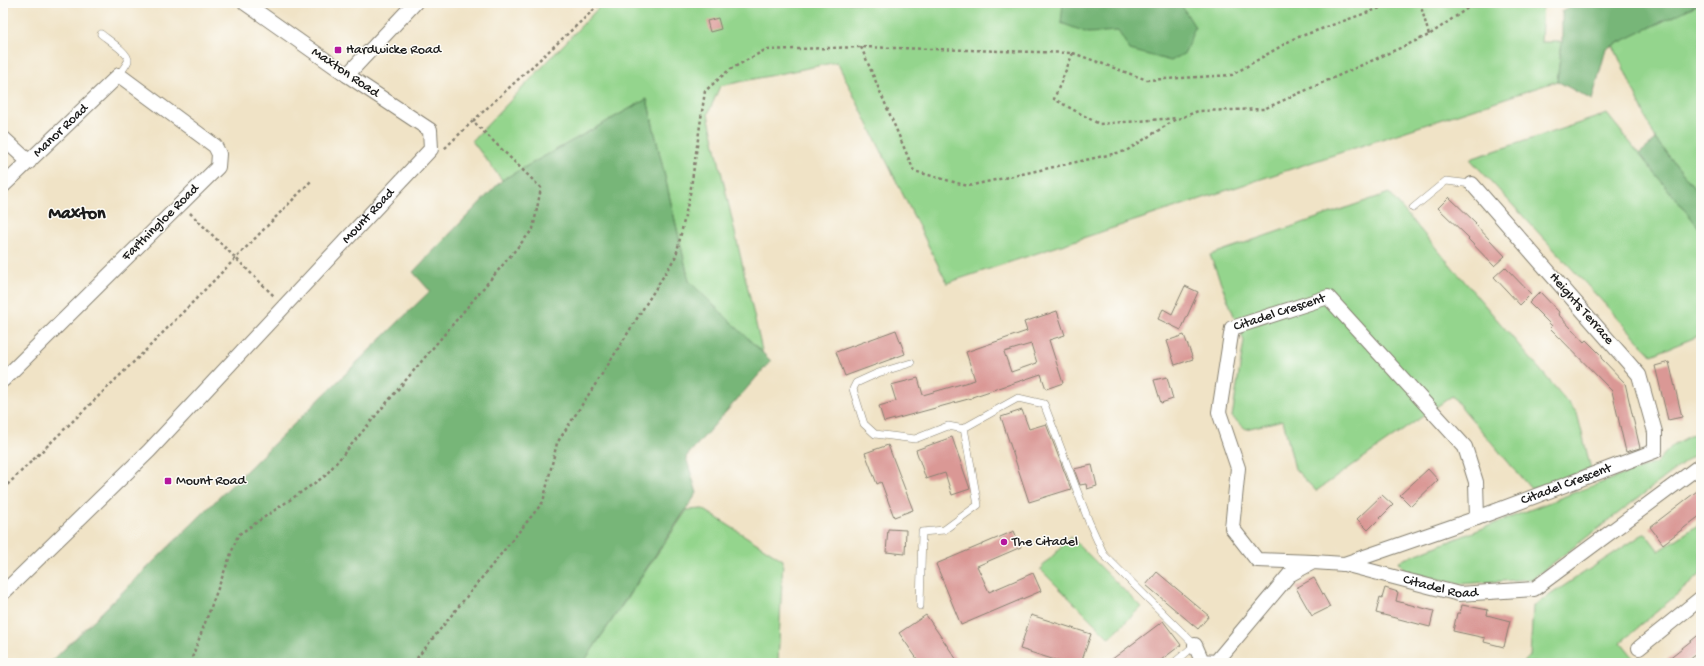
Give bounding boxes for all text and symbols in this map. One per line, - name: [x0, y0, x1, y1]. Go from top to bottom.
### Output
- place label: Hardwicke Road: [346, 42, 443, 59]
- street label: Maxton Road: [308, 44, 384, 103]
- marker: Hardwicke Road: [333, 45, 343, 55]
- street label: Manor Road: [30, 99, 93, 161]
- street label: Farthingloe Road: [118, 180, 204, 266]
- street label: Mount Road: [338, 183, 400, 247]
- district label: Maxton: [48, 204, 106, 225]
- street label: Heights Terrace: [1545, 269, 1618, 349]
- street label: Citadel Crescent: [1232, 290, 1329, 335]
- street label: Citadel Crescent: [1519, 459, 1615, 509]
- place label: Mount Road: [176, 473, 248, 490]
- marker: Mount Road: [163, 476, 173, 486]
- place label: The Citadel: [1011, 534, 1078, 551]
- marker: The Citadel: [999, 537, 1009, 547]
- street label: Citadel Road: [1401, 571, 1480, 603]

